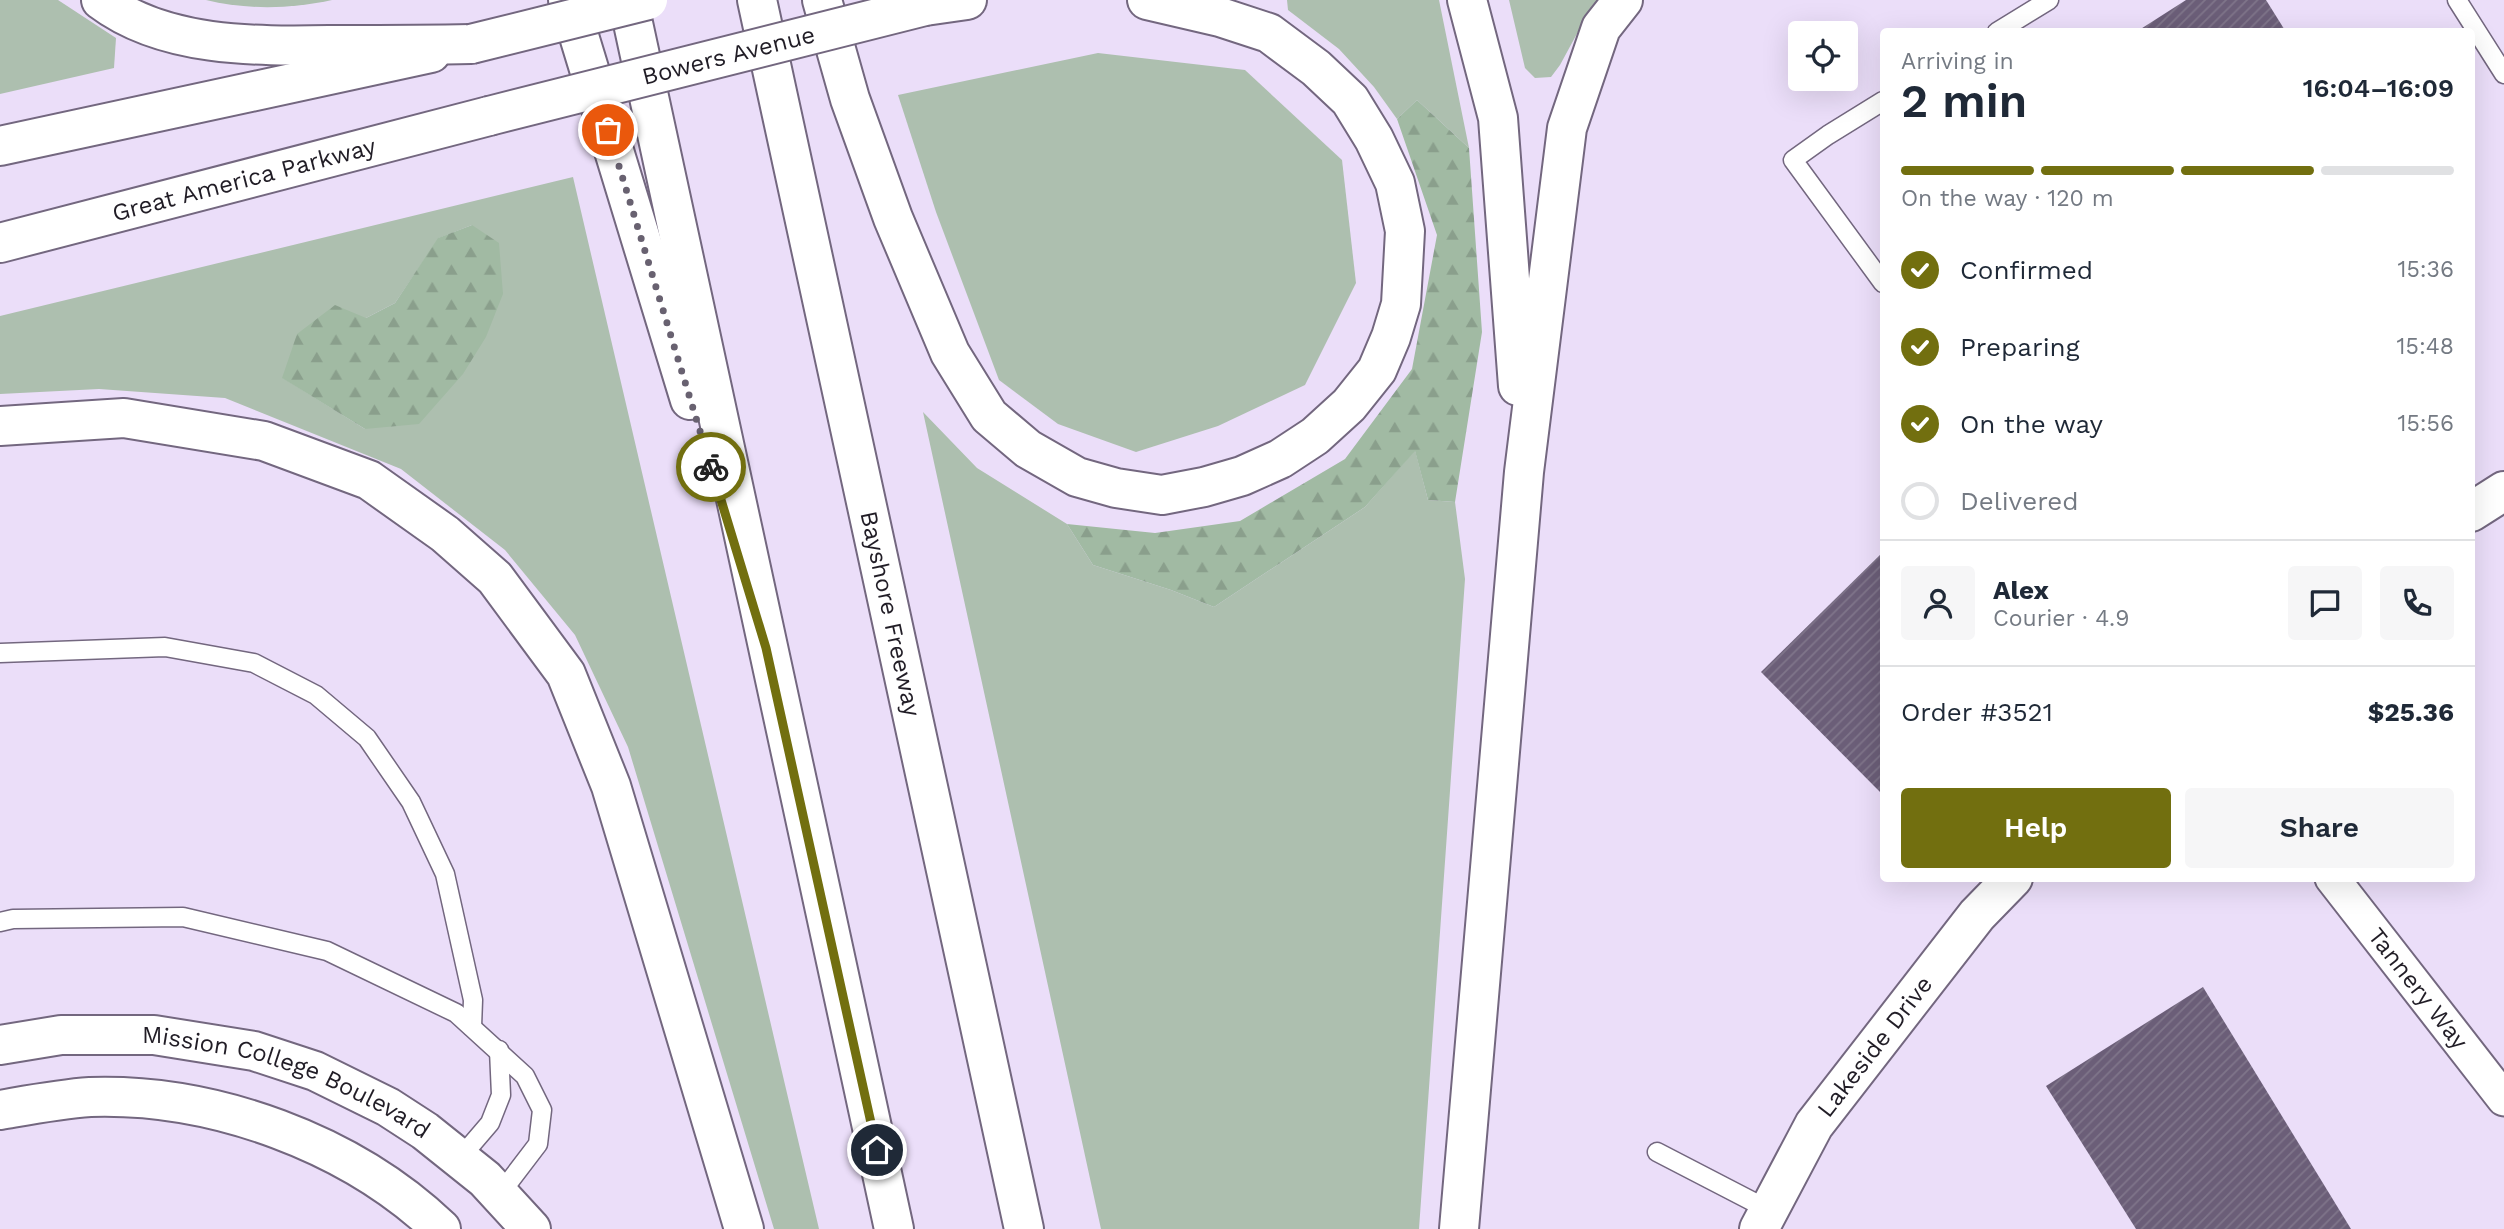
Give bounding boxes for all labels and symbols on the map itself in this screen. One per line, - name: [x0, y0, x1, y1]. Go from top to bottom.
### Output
- street label: Bowers Avenue: [639, 20, 818, 91]
- pin: [578, 100, 638, 160]
- street label: Great America Parkway: [109, 132, 379, 227]
- courier: [676, 432, 746, 502]
- street label: Bayshore Freeway: [854, 508, 926, 720]
- street label: Tannery Way: [2362, 922, 2474, 1055]
- street label: Lakeside Drive: [1811, 970, 1938, 1123]
- street label: Mission College Boulevard: [142, 1021, 435, 1145]
- pin: [847, 1120, 907, 1180]

